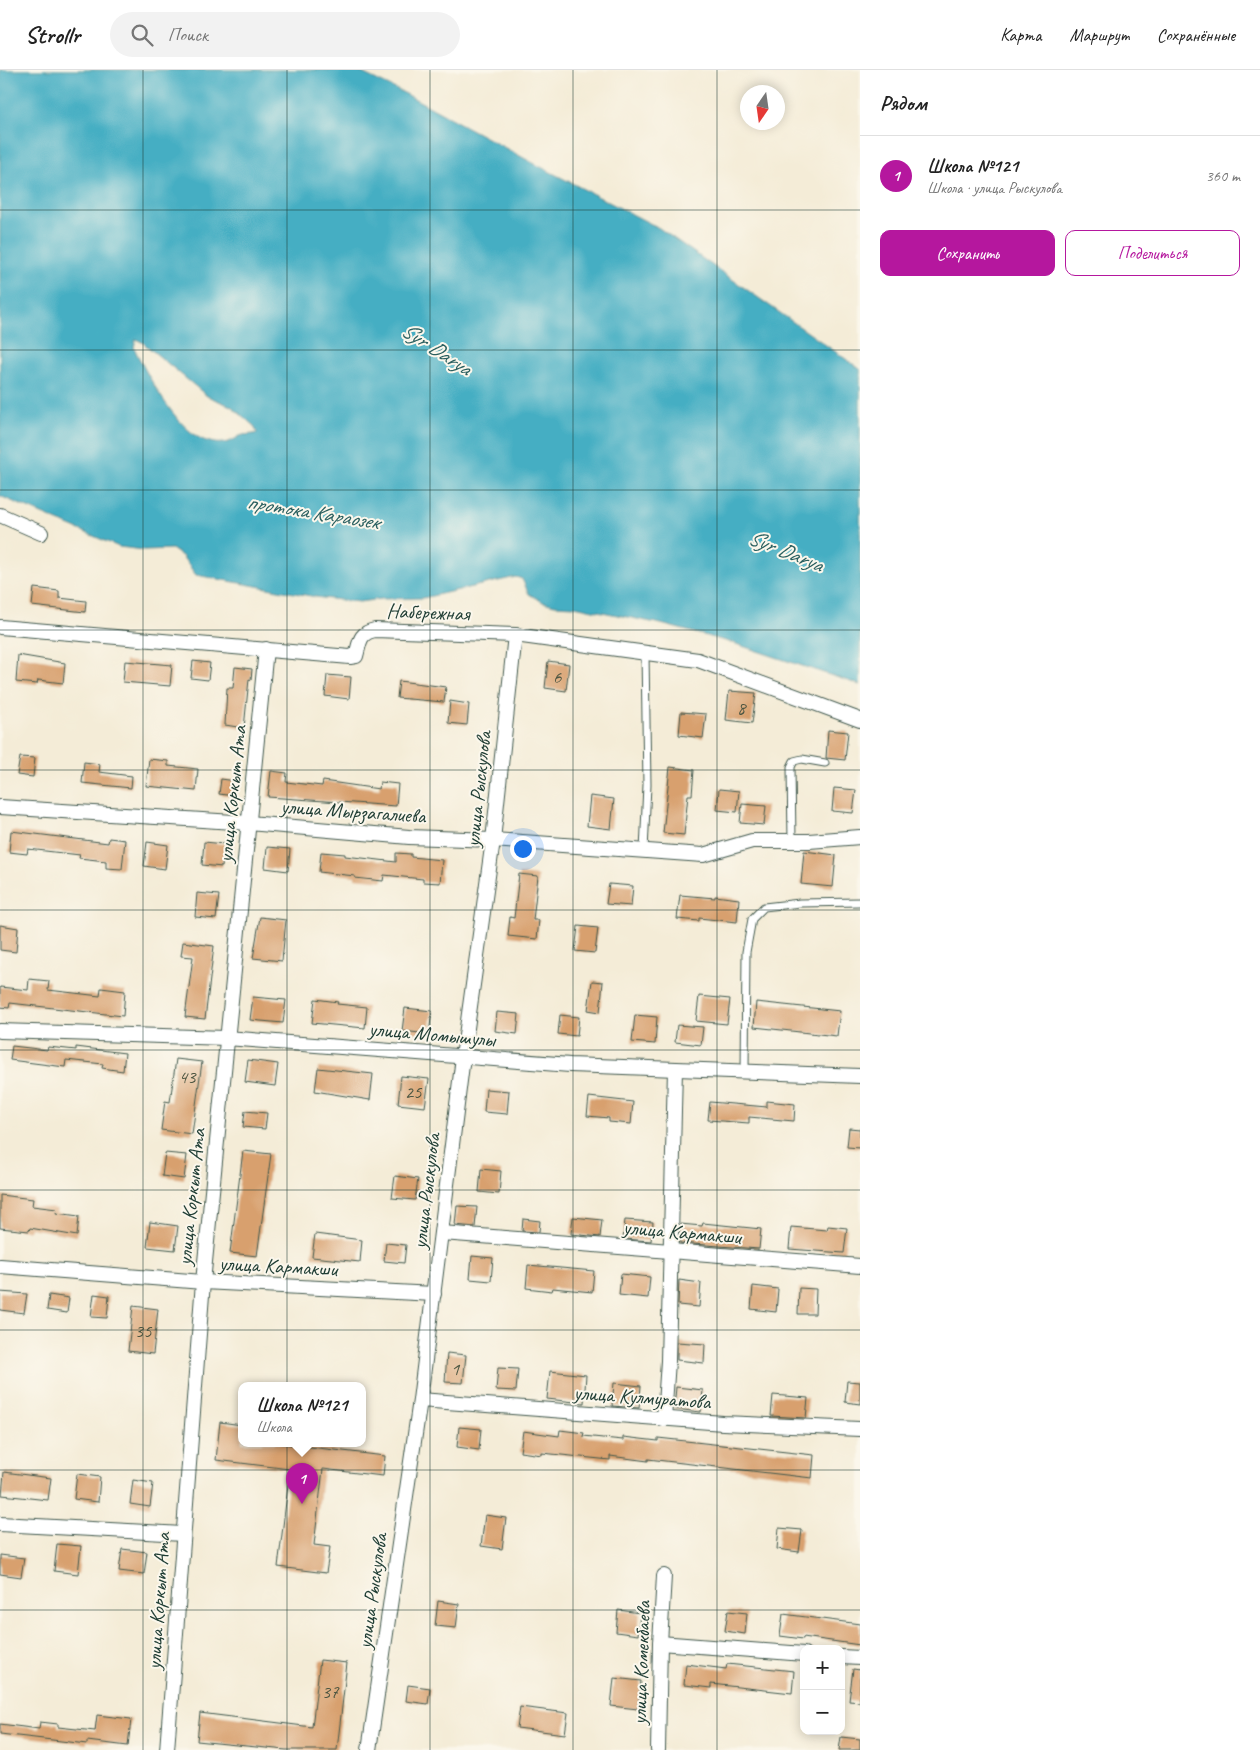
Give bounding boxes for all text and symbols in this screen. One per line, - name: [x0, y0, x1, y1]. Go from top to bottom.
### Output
- search box: [110, 12, 460, 57]
- text: Strollr: [25, 20, 80, 50]
- icon: search: [128, 21, 156, 49]
- text: Поиск: [168, 23, 208, 47]
- text: Карта: [1000, 24, 1041, 46]
- text: Маршрут: [1069, 24, 1129, 46]
- text: Сохранённые: [1157, 24, 1235, 46]
- north arrow: [740, 85, 785, 130]
- text: Рядом: [880, 90, 927, 116]
- text: Школа №121: [927, 154, 1018, 178]
- text: 1: [892, 166, 900, 186]
- text: 360 m: [1206, 166, 1240, 186]
- text: Школа · улица Рыскулова: [927, 178, 1062, 198]
- button: Сохранить: [880, 230, 1055, 276]
- button: Поделиться: [1065, 230, 1240, 276]
- water label: Syr Darya: [396, 316, 478, 383]
- water label: протока Караозек: [245, 488, 385, 537]
- water label: Syr Darya: [744, 523, 829, 579]
- street label: Набережная: [386, 598, 471, 626]
- house number: 6: [553, 665, 563, 689]
- house number: 8: [737, 696, 748, 720]
- street label: улица Коркыт Ата: [212, 723, 252, 866]
- street label: улица Рыскулова: [459, 727, 497, 850]
- street label: улица Мырзагалиева: [278, 793, 428, 829]
- your location: [510, 836, 536, 862]
- street label: улица Момышулы: [366, 1015, 498, 1053]
- house number: 43: [178, 1065, 197, 1089]
- house number: 25: [404, 1080, 423, 1104]
- street label: улица Коркыт Ата: [171, 1126, 211, 1269]
- street label: улица Рыскулова: [406, 1129, 446, 1252]
- street label: улица Кармакши: [620, 1214, 744, 1250]
- street label: улица Кармакши: [216, 1250, 340, 1282]
- house number: 35: [134, 1319, 153, 1343]
- house number: 1: [451, 1357, 461, 1381]
- street label: улица Кулмуратова: [571, 1379, 713, 1415]
- popup: [238, 1382, 366, 1447]
- text: Школа №121: [256, 1393, 348, 1417]
- text: Школа: [256, 1417, 292, 1437]
- pin: 1: [286, 1463, 318, 1504]
- street label: улица Рыскулова: [351, 1529, 393, 1652]
- street label: улица Коркыт Ата: [140, 1530, 176, 1672]
- street label: улица Комекбаева: [626, 1599, 656, 1727]
- map controls: [800, 1645, 845, 1735]
- button: +: [800, 1645, 845, 1690]
- house number: 37: [321, 1680, 340, 1704]
- button: −: [800, 1690, 845, 1735]

